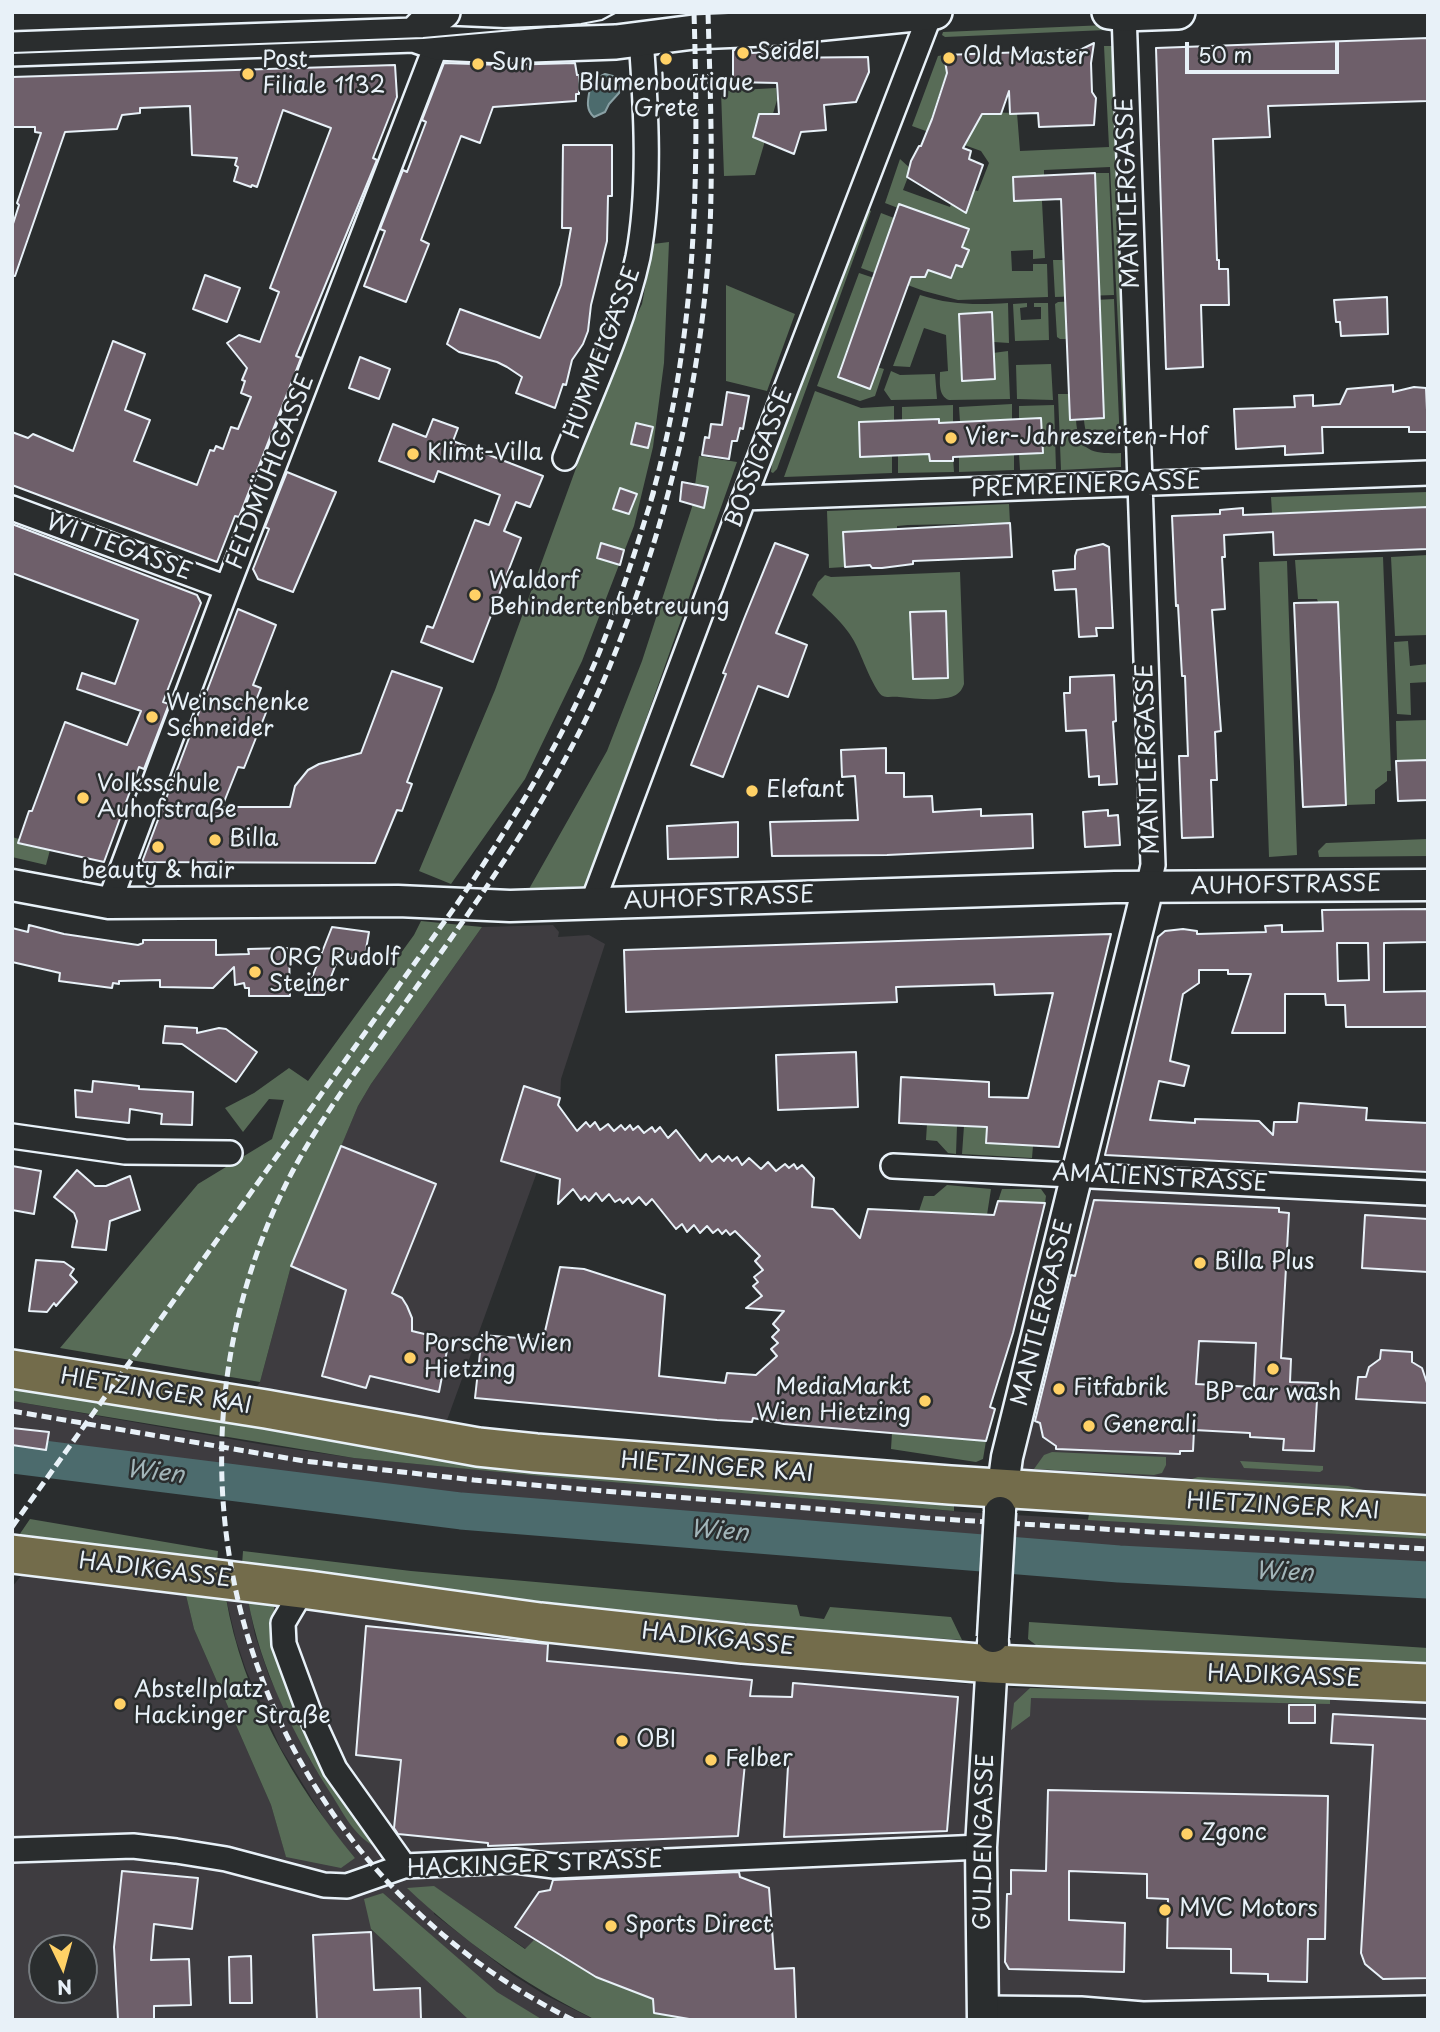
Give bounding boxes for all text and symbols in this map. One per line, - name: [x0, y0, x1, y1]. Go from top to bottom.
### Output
- scale bar: [1188, 28, 1342, 72]
- text: 50 m: [1198, 38, 1252, 70]
- place label: Seidel: [757, 39, 820, 67]
- place label: Old Master: [963, 44, 1088, 72]
- marker: Seidel: [735, 45, 751, 61]
- place label: Post Filiale 1132: [262, 47, 386, 101]
- place label: Sun: [492, 50, 533, 78]
- marker: Old Master: [941, 50, 957, 66]
- marker: Blumenboutique Grete: [658, 51, 674, 67]
- marker: Sun: [470, 56, 486, 72]
- marker: Post Filiale 1132: [240, 66, 256, 82]
- place label: Blumenboutique Grete: [579, 70, 753, 124]
- street label: MANTLERGASSE: [1112, 97, 1146, 289]
- street label: HUMMELGASSE: [559, 263, 647, 443]
- street label: FELDMÜHLGASSE: [221, 371, 321, 573]
- street label: BOSSIGASSE: [721, 384, 799, 532]
- place label: Vier-Jahreszeiten-Hof: [965, 424, 1208, 452]
- marker: Vier-Jahreszeiten-Hof: [943, 430, 959, 446]
- place label: Klimt-Villa: [427, 440, 543, 468]
- marker: Klimt-Villa: [405, 446, 421, 462]
- street label: PREMREINERGASSE: [971, 468, 1201, 504]
- street label: WITTEGASSE: [43, 509, 195, 587]
- place label: Waldorf Behindertenbetreuung: [489, 568, 730, 622]
- marker: Waldorf Behindertenbetreuung: [467, 587, 483, 603]
- street label: MANTLERGASSE: [1132, 663, 1166, 855]
- place label: Weinschenke Schneider: [166, 690, 310, 744]
- marker: Weinschenke Schneider: [144, 709, 160, 725]
- place label: Volksschule Auhofstraße: [97, 771, 237, 825]
- place label: Elefant: [766, 777, 844, 805]
- marker: Elefant: [744, 783, 760, 799]
- marker: Volksschule Auhofstraße: [75, 790, 91, 806]
- place label: Billa: [229, 826, 278, 854]
- marker: Billa: [207, 832, 223, 848]
- marker: beauty & hair: [150, 839, 166, 855]
- place label: beauty & hair: [82, 858, 234, 886]
- street label: AUHOFSTRASSE: [1190, 871, 1382, 901]
- street label: AUHOFSTRASSE: [623, 882, 815, 916]
- place label: ORG Rudolf Steiner: [269, 945, 399, 999]
- marker: ORG Rudolf Steiner: [247, 964, 263, 980]
- street label: AMALIENSTRASSE: [1051, 1160, 1269, 1198]
- street label: MANTLERGASSE: [1006, 1217, 1080, 1409]
- place label: Billa Plus: [1214, 1249, 1315, 1277]
- marker: Billa Plus: [1192, 1255, 1208, 1271]
- place label: Porsche Wien Hietzing: [424, 1331, 572, 1385]
- marker: Porsche Wien Hietzing: [402, 1350, 418, 1366]
- marker: BP car wash: [1265, 1361, 1281, 1377]
- street label: HIETZINGER KAI: [58, 1363, 254, 1421]
- place label: MediaMarkt Wien Hietzing: [756, 1374, 911, 1428]
- place label: Fitfabrik: [1073, 1375, 1168, 1403]
- place label: BP car wash: [1205, 1380, 1341, 1408]
- marker: Fitfabrik: [1051, 1381, 1067, 1397]
- marker: MediaMarkt Wien Hietzing: [917, 1393, 933, 1409]
- place label: Generali: [1103, 1412, 1197, 1440]
- marker: Generali: [1081, 1418, 1097, 1434]
- street label: HIETZINGER KAI: [619, 1447, 815, 1489]
- water label: Wien: [124, 1455, 186, 1491]
- street label: HIETZINGER KAI: [1186, 1488, 1380, 1526]
- water label: Wien: [689, 1515, 749, 1549]
- street label: HADIKGASSE: [77, 1548, 233, 1594]
- water label: Wien: [1254, 1557, 1314, 1589]
- street label: HADIKGASSE: [640, 1618, 796, 1662]
- street label: HADIKGASSE: [1207, 1661, 1361, 1693]
- place label: Abstellplatz Hackinger Straße: [134, 1677, 330, 1731]
- marker: Abstellplatz Hackinger Straße: [112, 1696, 128, 1712]
- place label: OBI: [636, 1727, 676, 1755]
- marker: OBI: [614, 1733, 630, 1749]
- place label: Felber: [725, 1746, 793, 1774]
- marker: Felber: [703, 1752, 719, 1768]
- street label: GULDENGASSE: [970, 1753, 1000, 1931]
- place label: Zgonc: [1201, 1820, 1267, 1848]
- marker: Zgonc: [1179, 1826, 1195, 1842]
- street label: HACKINGER STRASSE: [406, 1847, 664, 1883]
- place label: MVC Motors: [1179, 1896, 1318, 1924]
- marker: MVC Motors: [1157, 1902, 1173, 1918]
- place label: Sports Direct: [625, 1912, 772, 1940]
- marker: Sports Direct: [603, 1918, 619, 1934]
- north arrow: [28, 1934, 98, 2004]
- text: N: [56, 1973, 73, 2003]

